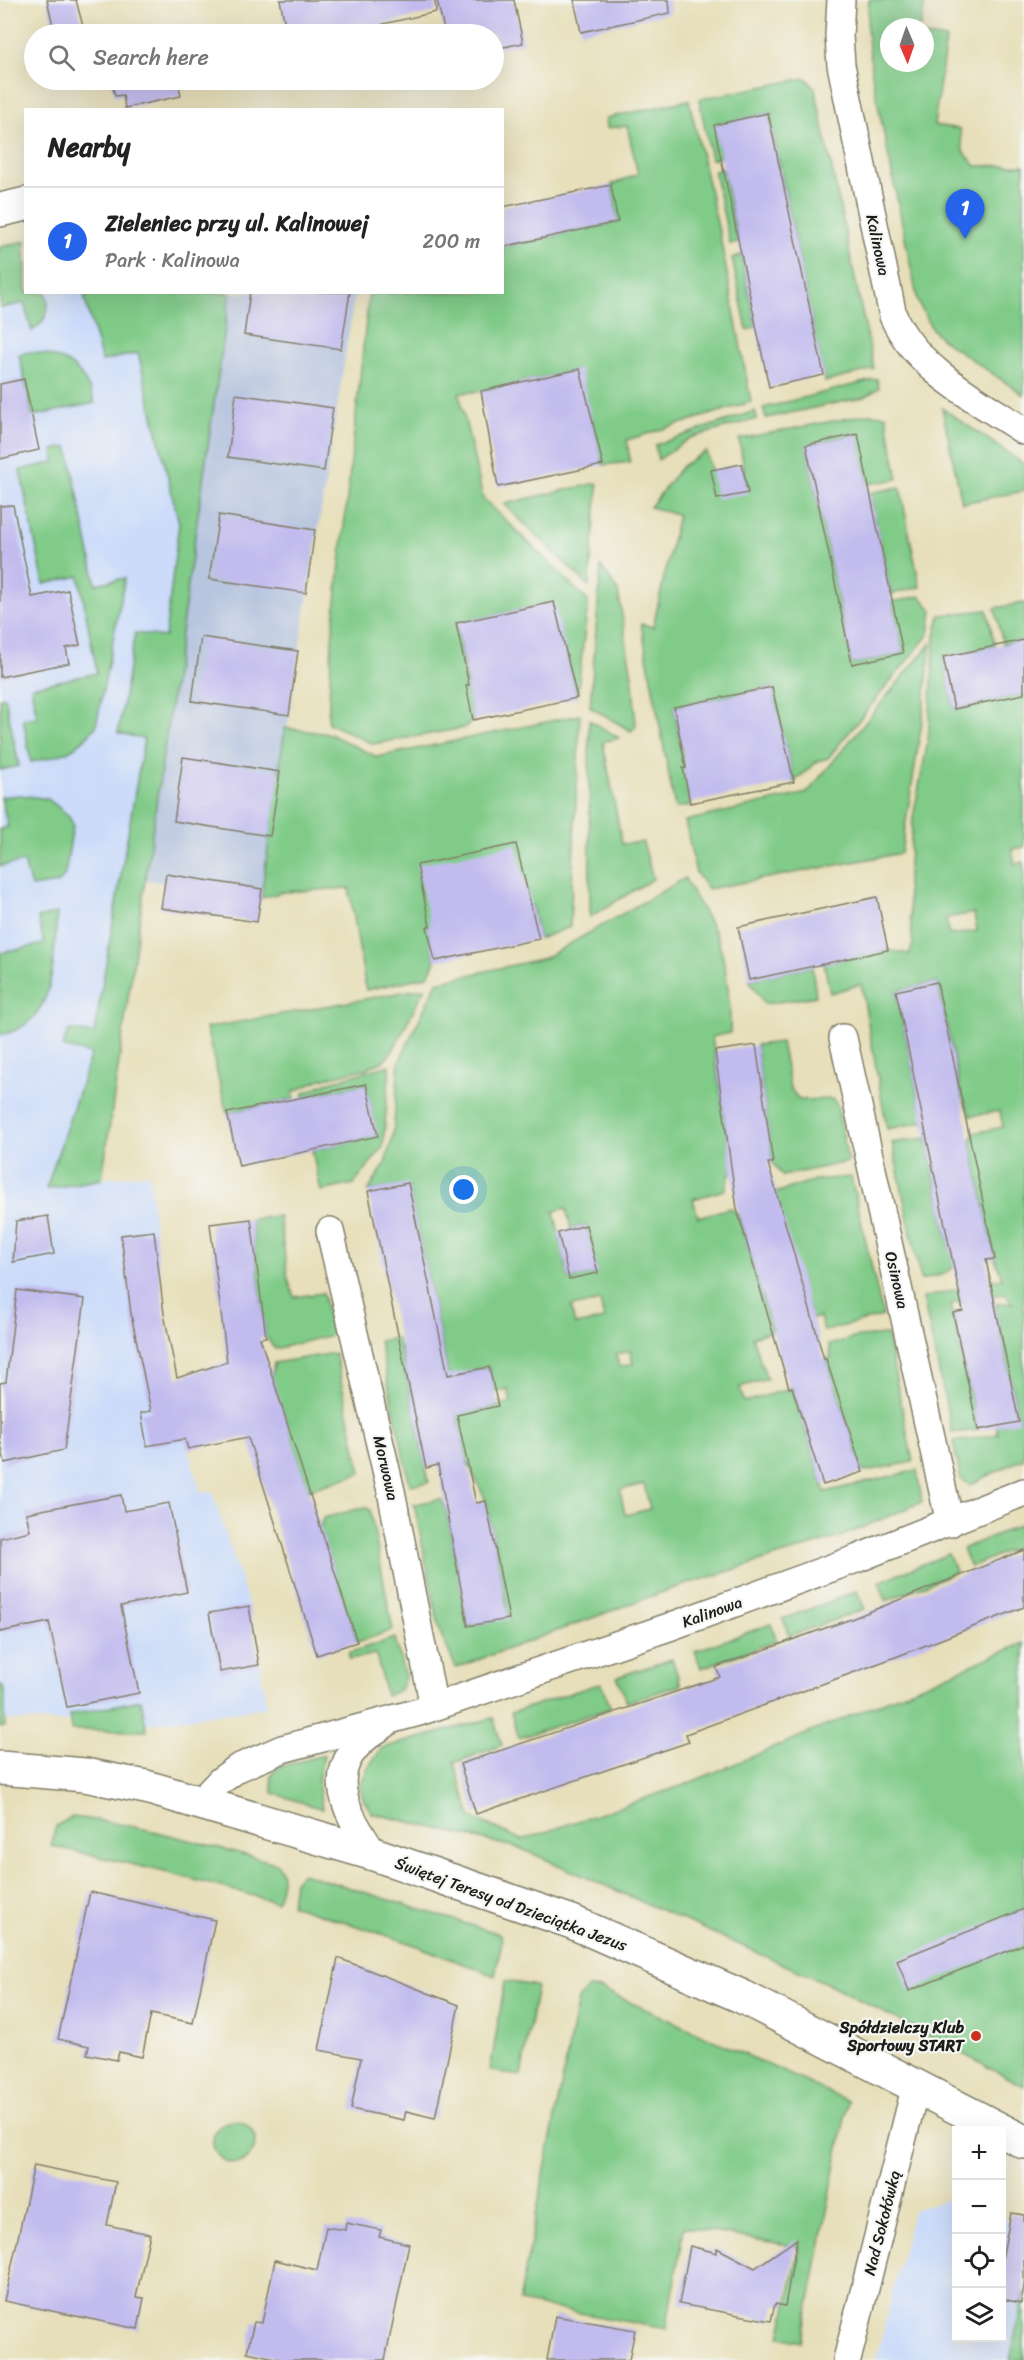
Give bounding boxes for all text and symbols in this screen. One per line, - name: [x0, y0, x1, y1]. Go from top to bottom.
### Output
- north arrow: [880, 18, 934, 72]
- search box: [24, 24, 504, 90]
- text: Search here: [93, 38, 209, 77]
- icon: search: [45, 41, 78, 74]
- text: Nearby: [48, 124, 130, 170]
- pin: 1: [946, 190, 984, 239]
- text: Zieleniec przy ul. Kalinowej: [105, 204, 369, 243]
- street label: Kalinowa: [857, 211, 899, 279]
- text: 1: [63, 224, 72, 259]
- text: 200 m: [423, 224, 480, 259]
- text: Park · Kalinowa: [105, 243, 240, 278]
- your location: [449, 1175, 478, 1204]
- street label: Osinowa: [876, 1248, 918, 1312]
- street label: Morwowa: [364, 1433, 408, 1503]
- street label: Kalinowa: [678, 1588, 746, 1636]
- street label: Świętej Teresy od Dzieciątka Jezus: [391, 1848, 632, 1960]
- place label: Spółdzielczy Klub Sportowy START: [838, 2013, 965, 2060]
- marker: Spółdzielczy Klub Sportowy START: [969, 2029, 983, 2043]
- map controls: [952, 2126, 1006, 2342]
- button: +: [952, 2126, 1006, 2180]
- street label: Nad Sokołówką: [855, 2167, 909, 2279]
- button: −: [952, 2180, 1006, 2234]
- button: locate: [952, 2234, 1006, 2288]
- button: layers: [952, 2288, 1006, 2342]

